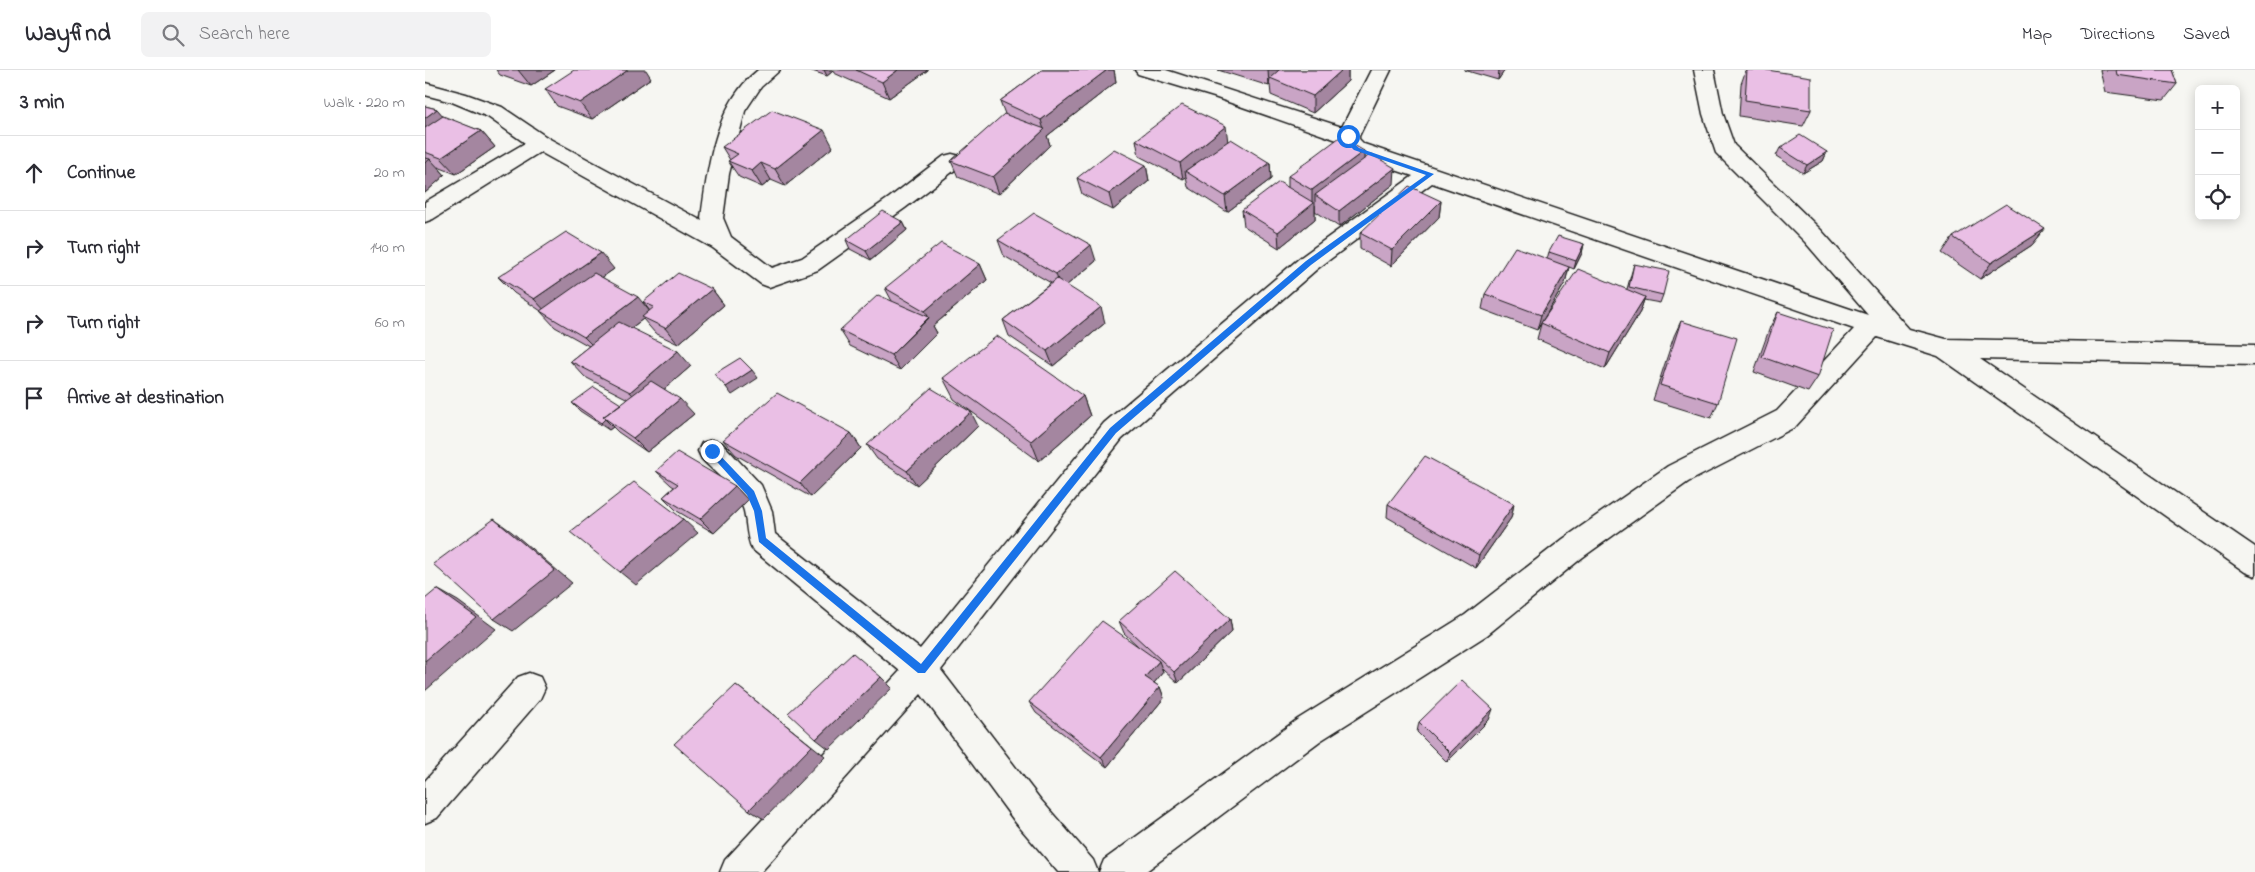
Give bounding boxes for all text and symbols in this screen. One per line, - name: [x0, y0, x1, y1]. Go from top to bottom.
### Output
- search box: [141, 12, 491, 57]
- text: Wayfind: [25, 17, 111, 52]
- icon: search: [159, 21, 187, 49]
- text: Search here: [199, 21, 290, 48]
- text: Map: [2022, 22, 2052, 48]
- text: Directions: [2080, 22, 2155, 48]
- text: Saved: [2183, 22, 2230, 48]
- map controls: [2195, 85, 2240, 220]
- button: +: [2195, 85, 2240, 130]
- text: 3 min: [20, 88, 64, 118]
- text: Walk · 220 m: [324, 91, 405, 115]
- route start: [1337, 125, 1360, 148]
- button: −: [2195, 130, 2240, 175]
- icon: ahead: [20, 159, 48, 187]
- text: Continue: [67, 160, 135, 187]
- text: 20 m: [374, 161, 405, 185]
- button: locate: [2195, 175, 2240, 220]
- icon: right: [20, 234, 48, 262]
- text: Turn right: [67, 235, 140, 262]
- text: 140 m: [370, 236, 405, 260]
- icon: right: [20, 309, 48, 337]
- text: Turn right: [67, 310, 140, 337]
- text: 60 m: [375, 311, 405, 335]
- icon: arrive: [20, 384, 48, 412]
- text: Arrive at destination: [67, 385, 224, 412]
- route end: [701, 440, 724, 463]

